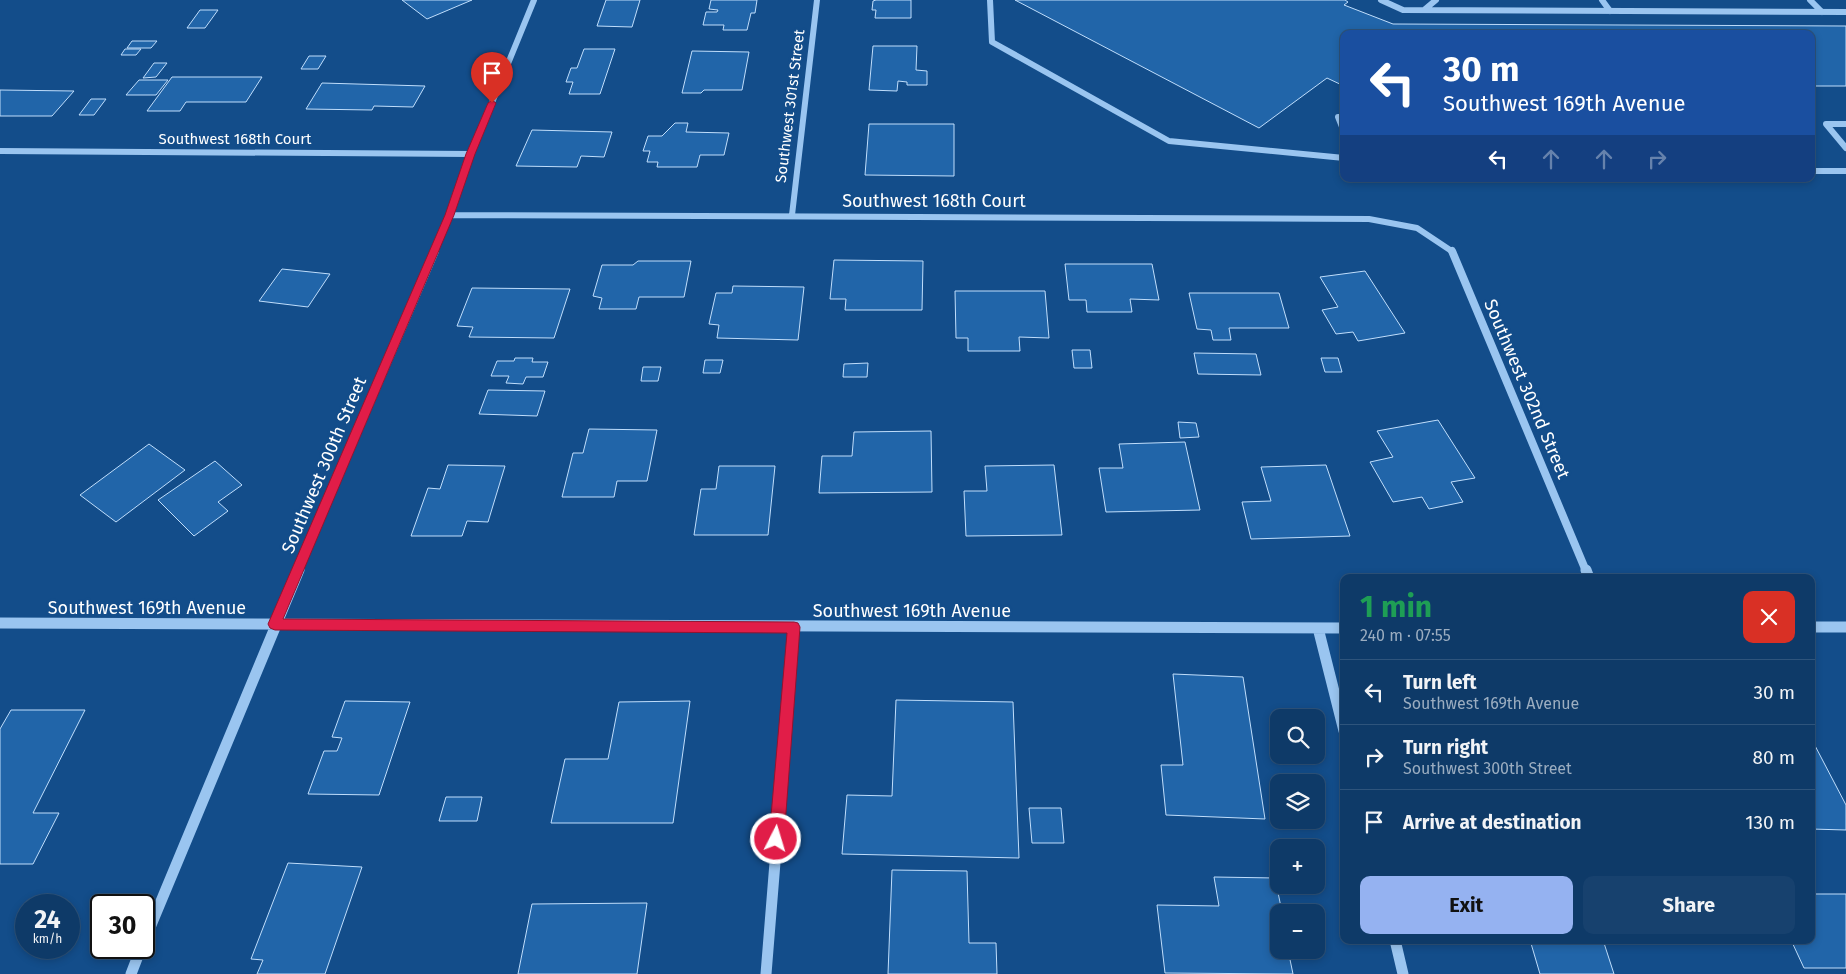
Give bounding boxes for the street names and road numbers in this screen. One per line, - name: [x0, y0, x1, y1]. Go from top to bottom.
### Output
- street label: Southwest 301st Street: [772, 28, 808, 184]
- street label: Southwest 168th Court: [159, 130, 312, 148]
- street label: Southwest 168th Court: [842, 190, 1026, 212]
- street label: Southwest 302nd Street: [1479, 296, 1575, 483]
- street label: Southwest 300th Street: [277, 373, 371, 557]
- street label: Southwest 169th Avenue: [48, 597, 246, 619]
- street label: Southwest 169th Avenue: [813, 600, 1011, 622]

